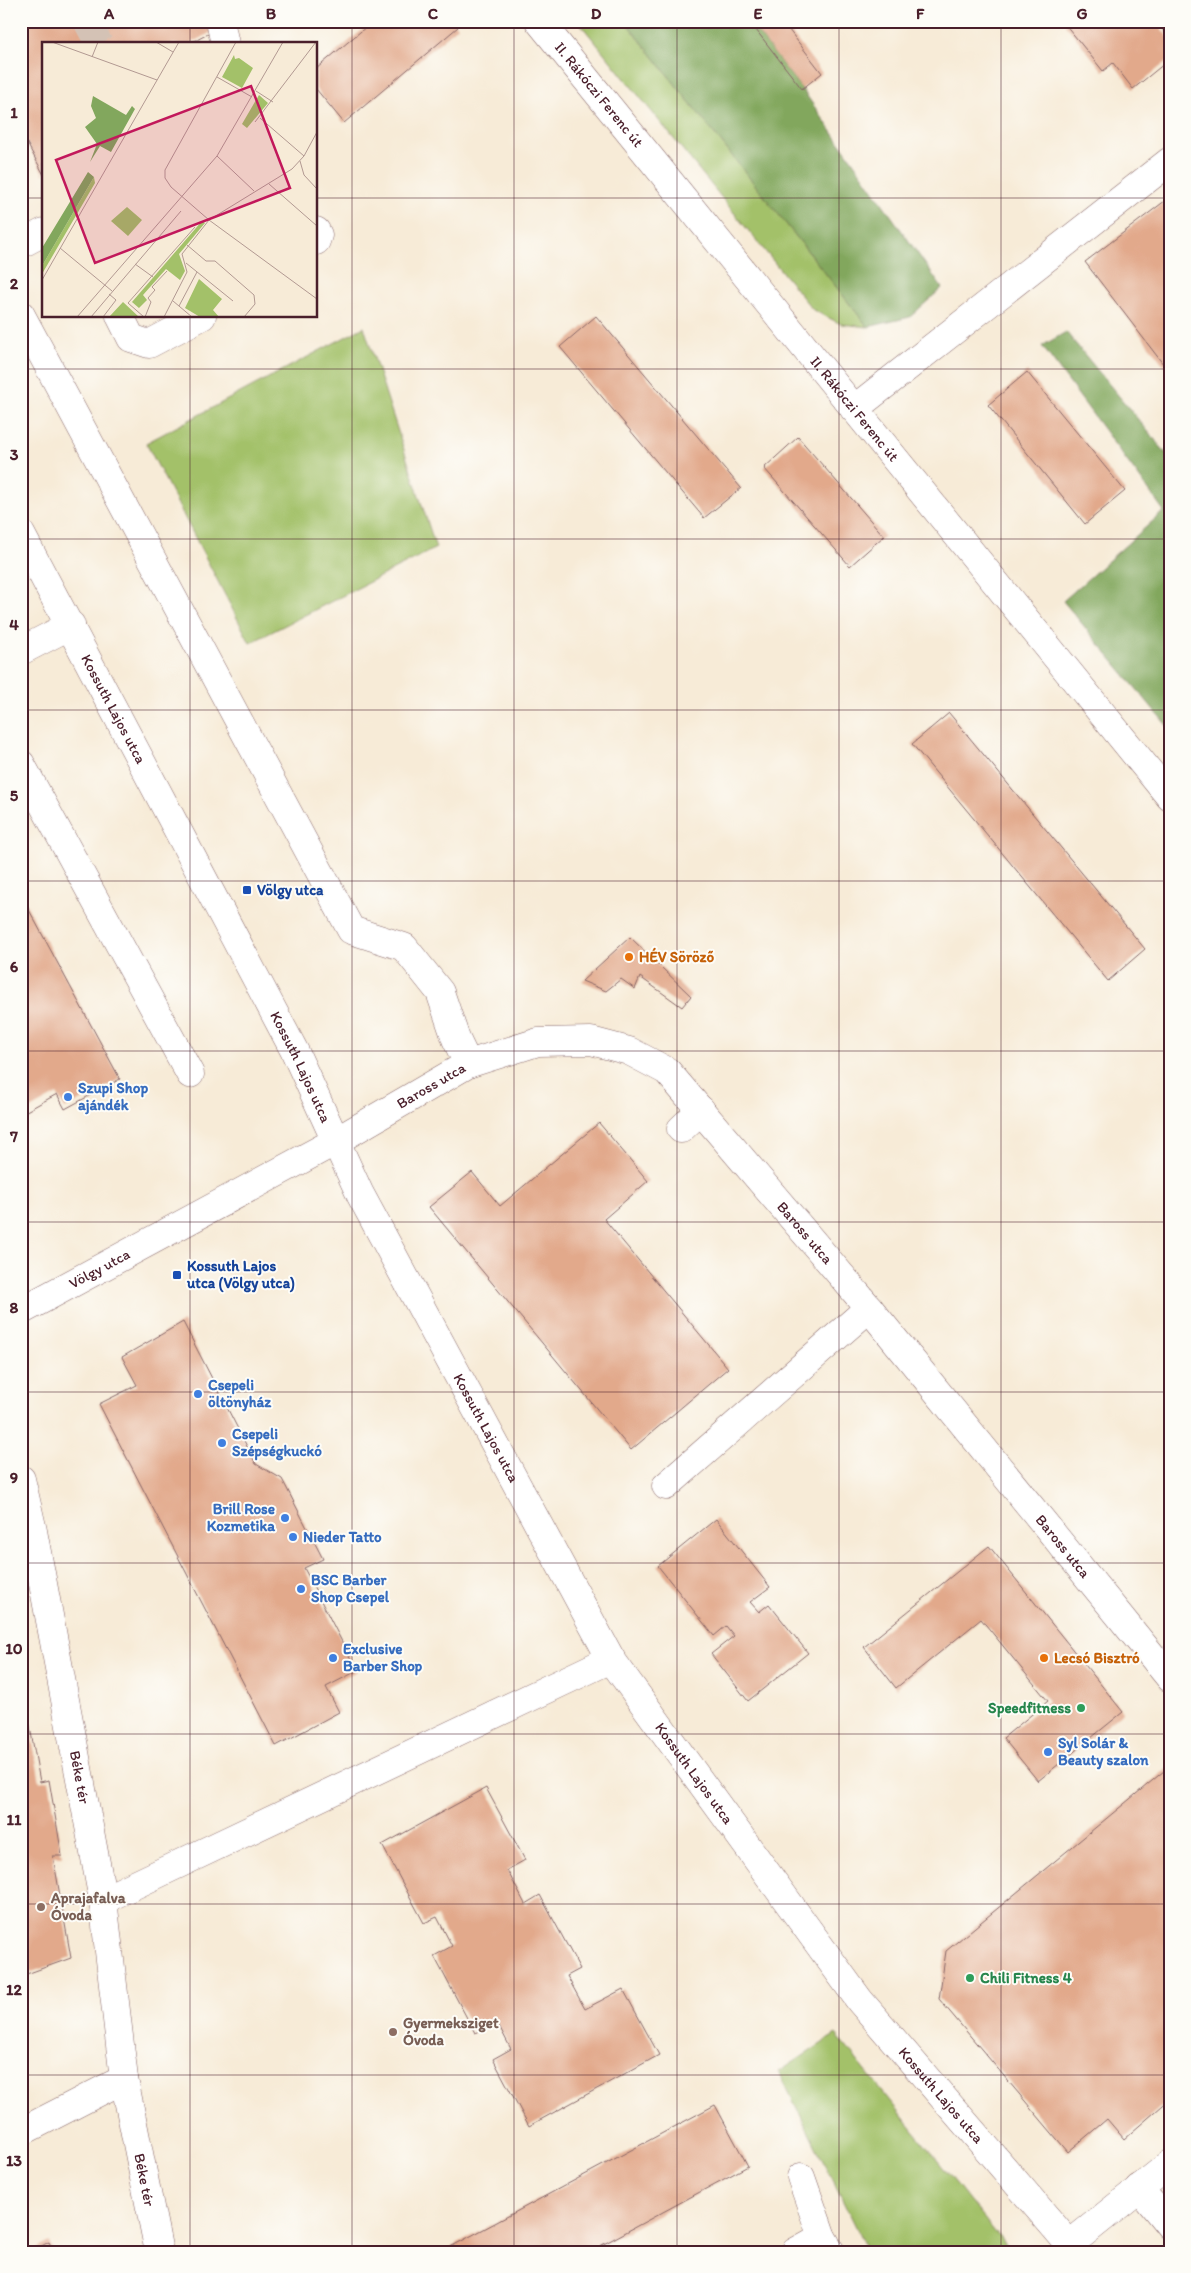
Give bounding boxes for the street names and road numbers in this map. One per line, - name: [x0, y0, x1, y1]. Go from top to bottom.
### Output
- street label: II. Rákóczi Ferenc út: [551, 38, 647, 151]
- street label: II. Rákóczi Ferenc út: [806, 353, 903, 465]
- street label: Kossuth Lajos utca: [77, 651, 150, 767]
- street label: Kossuth Lajos utca: [266, 1008, 335, 1126]
- street label: Baross utca: [393, 1058, 469, 1113]
- street label: Baross utca: [773, 1198, 837, 1268]
- street label: Völgy utca: [66, 1245, 133, 1292]
- street label: Kossuth Lajos utca: [450, 1370, 523, 1486]
- street label: Baross utca: [1032, 1511, 1094, 1582]
- street label: Kossuth Lajos utca: [651, 1719, 737, 1828]
- street label: Béke tér: [66, 1749, 94, 1805]
- street label: Kossuth Lajos utca: [895, 2043, 988, 2147]
- street label: Béke tér: [130, 2152, 159, 2208]

